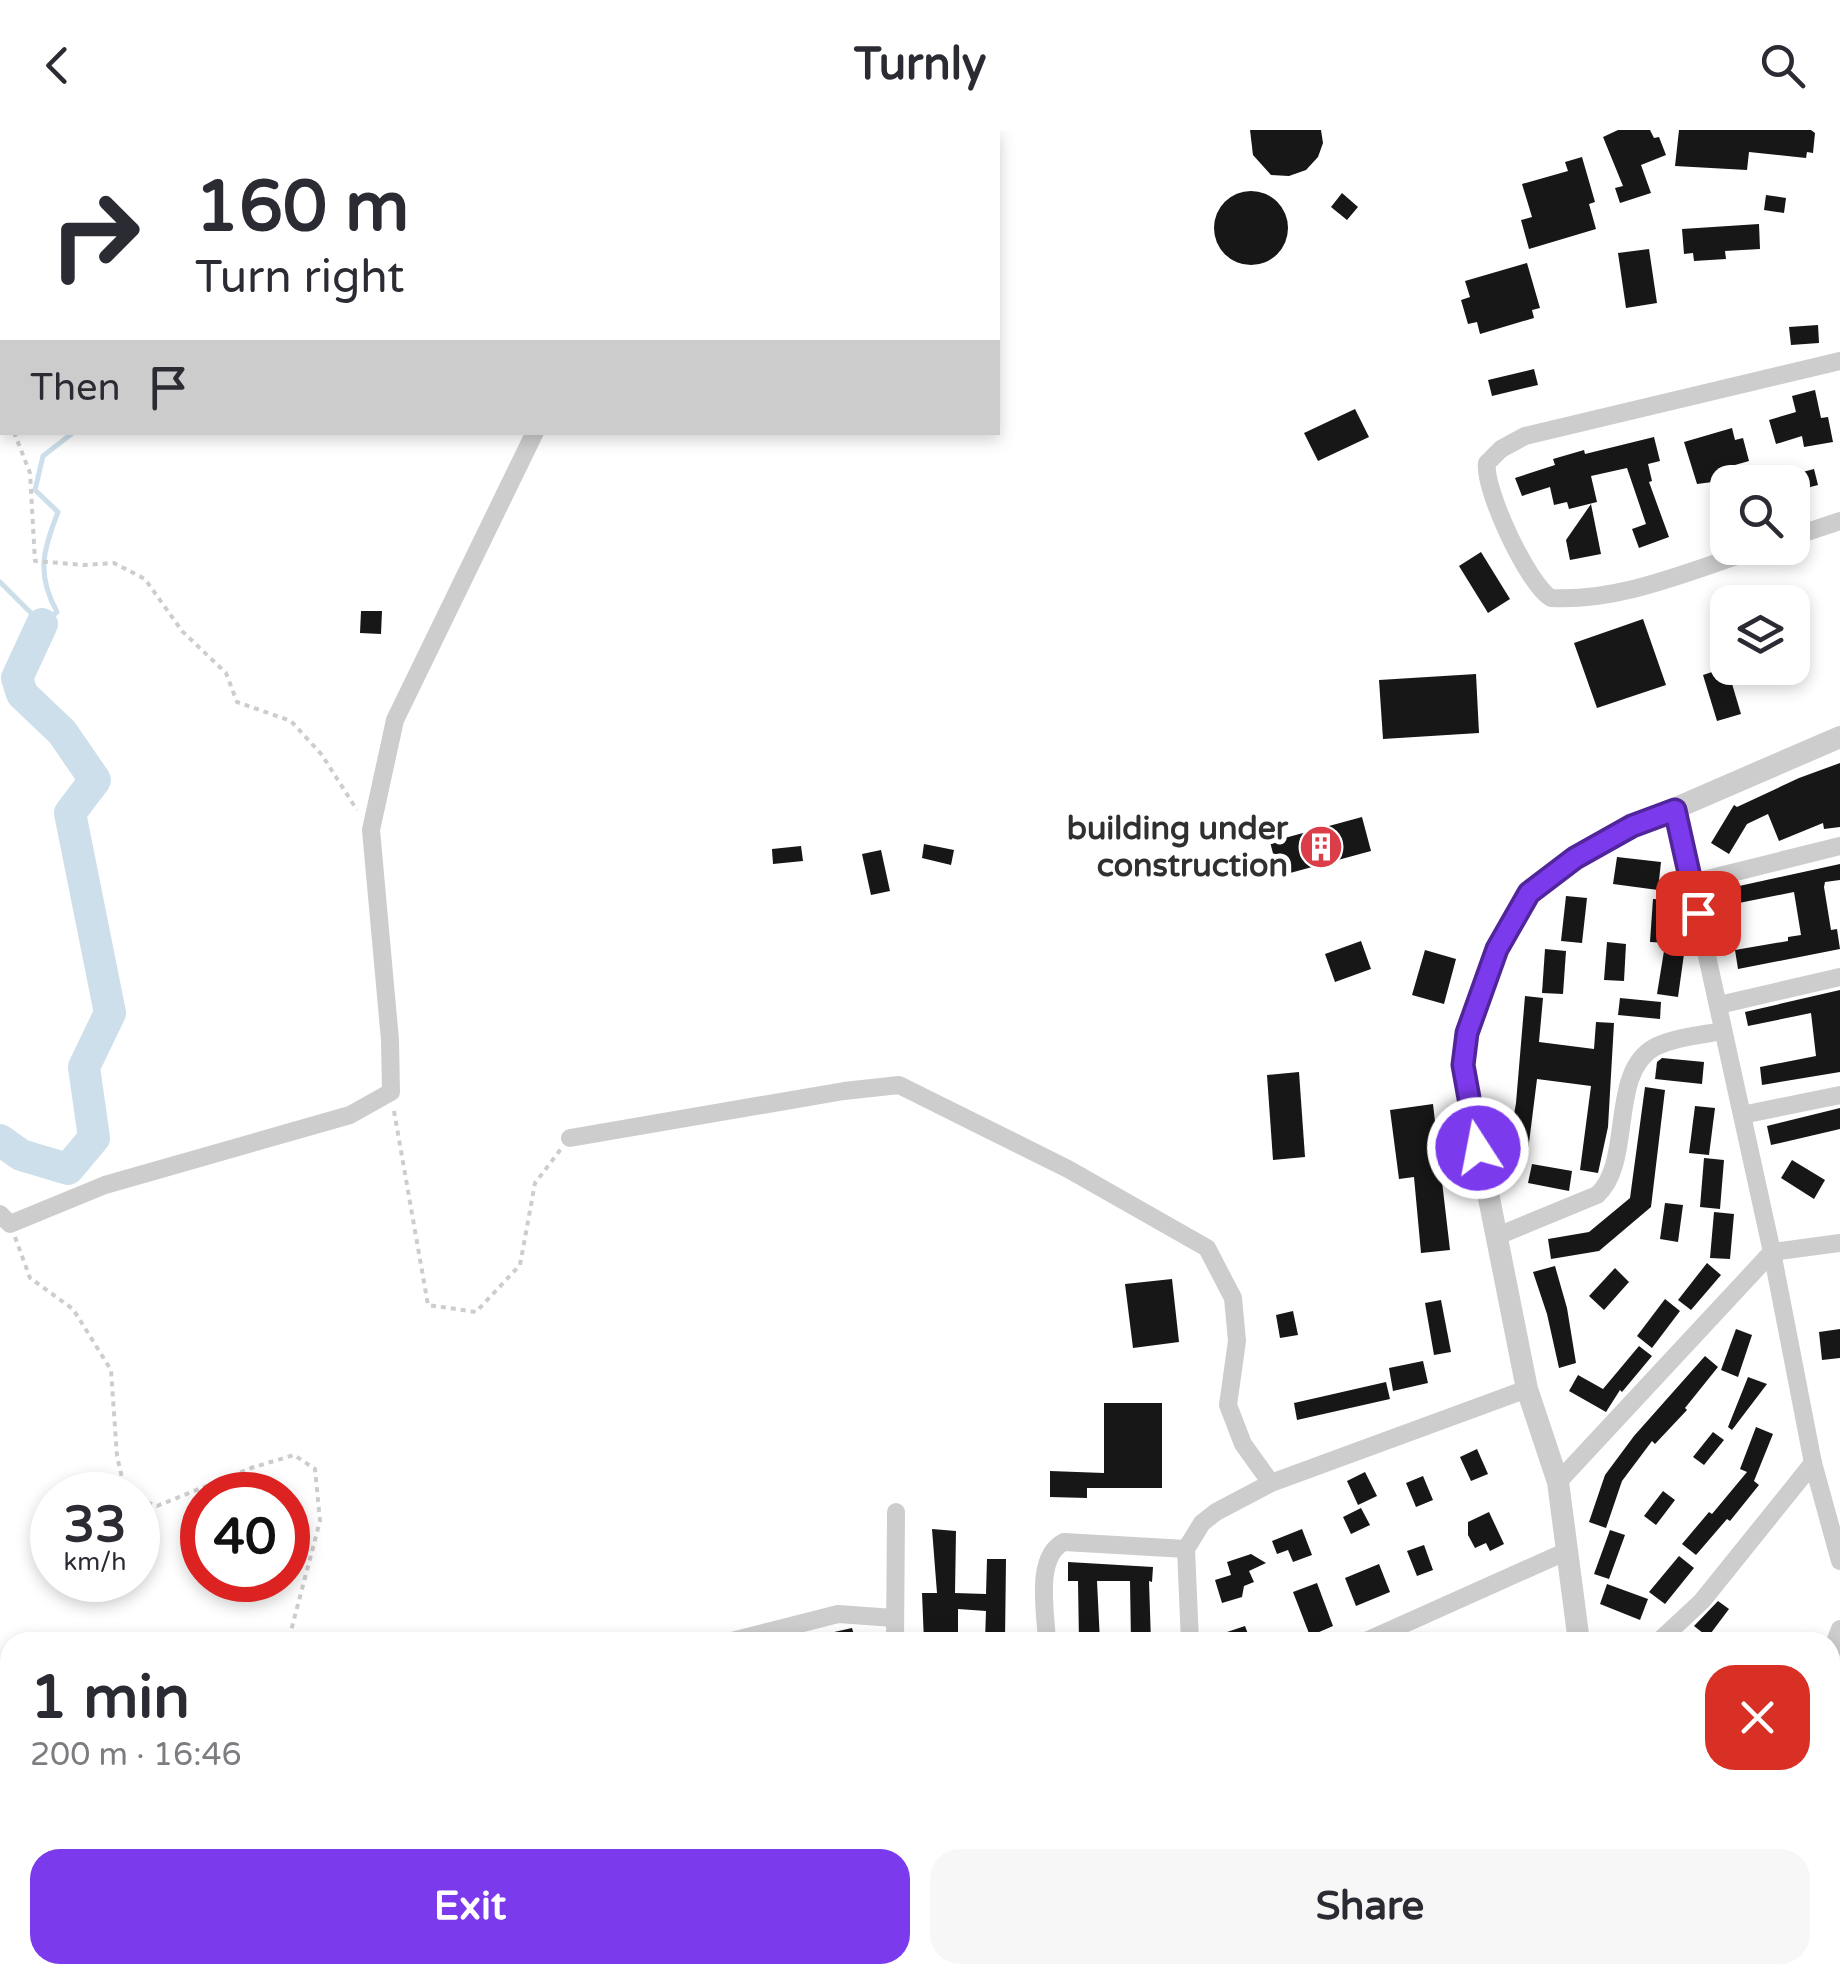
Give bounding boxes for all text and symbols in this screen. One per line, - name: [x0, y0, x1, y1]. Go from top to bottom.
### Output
- icon: back: [30, 38, 85, 93]
- text: Turnly: [854, 38, 986, 92]
- icon: search: [1755, 38, 1810, 93]
- text: 160 m: [195, 166, 409, 250]
- icon: right: [30, 170, 160, 300]
- text: Turn right: [195, 251, 404, 305]
- icon: arrive: [141, 360, 196, 415]
- text: Then: [30, 365, 121, 411]
- map controls: [1710, 465, 1810, 685]
- button: search: [1710, 465, 1810, 565]
- button: layers: [1710, 585, 1810, 685]
- place label: building under construction: [1067, 810, 1289, 885]
- building icon: building under construction: [1298, 824, 1344, 870]
- pin: [1656, 871, 1741, 956]
- icon: arrive: [1671, 886, 1726, 941]
- position arrow: [1426, 1096, 1530, 1200]
- speed limit sign: 40: [180, 1472, 310, 1602]
- text: 33: [64, 1495, 126, 1555]
- text: km/h: [64, 1547, 126, 1577]
- text: 1 min: [30, 1662, 190, 1734]
- button: close: [1705, 1665, 1810, 1770]
- text: 200 m · 16:46: [30, 1736, 242, 1774]
- button: Exit: [30, 1849, 910, 1964]
- button: Share: [930, 1849, 1810, 1964]

